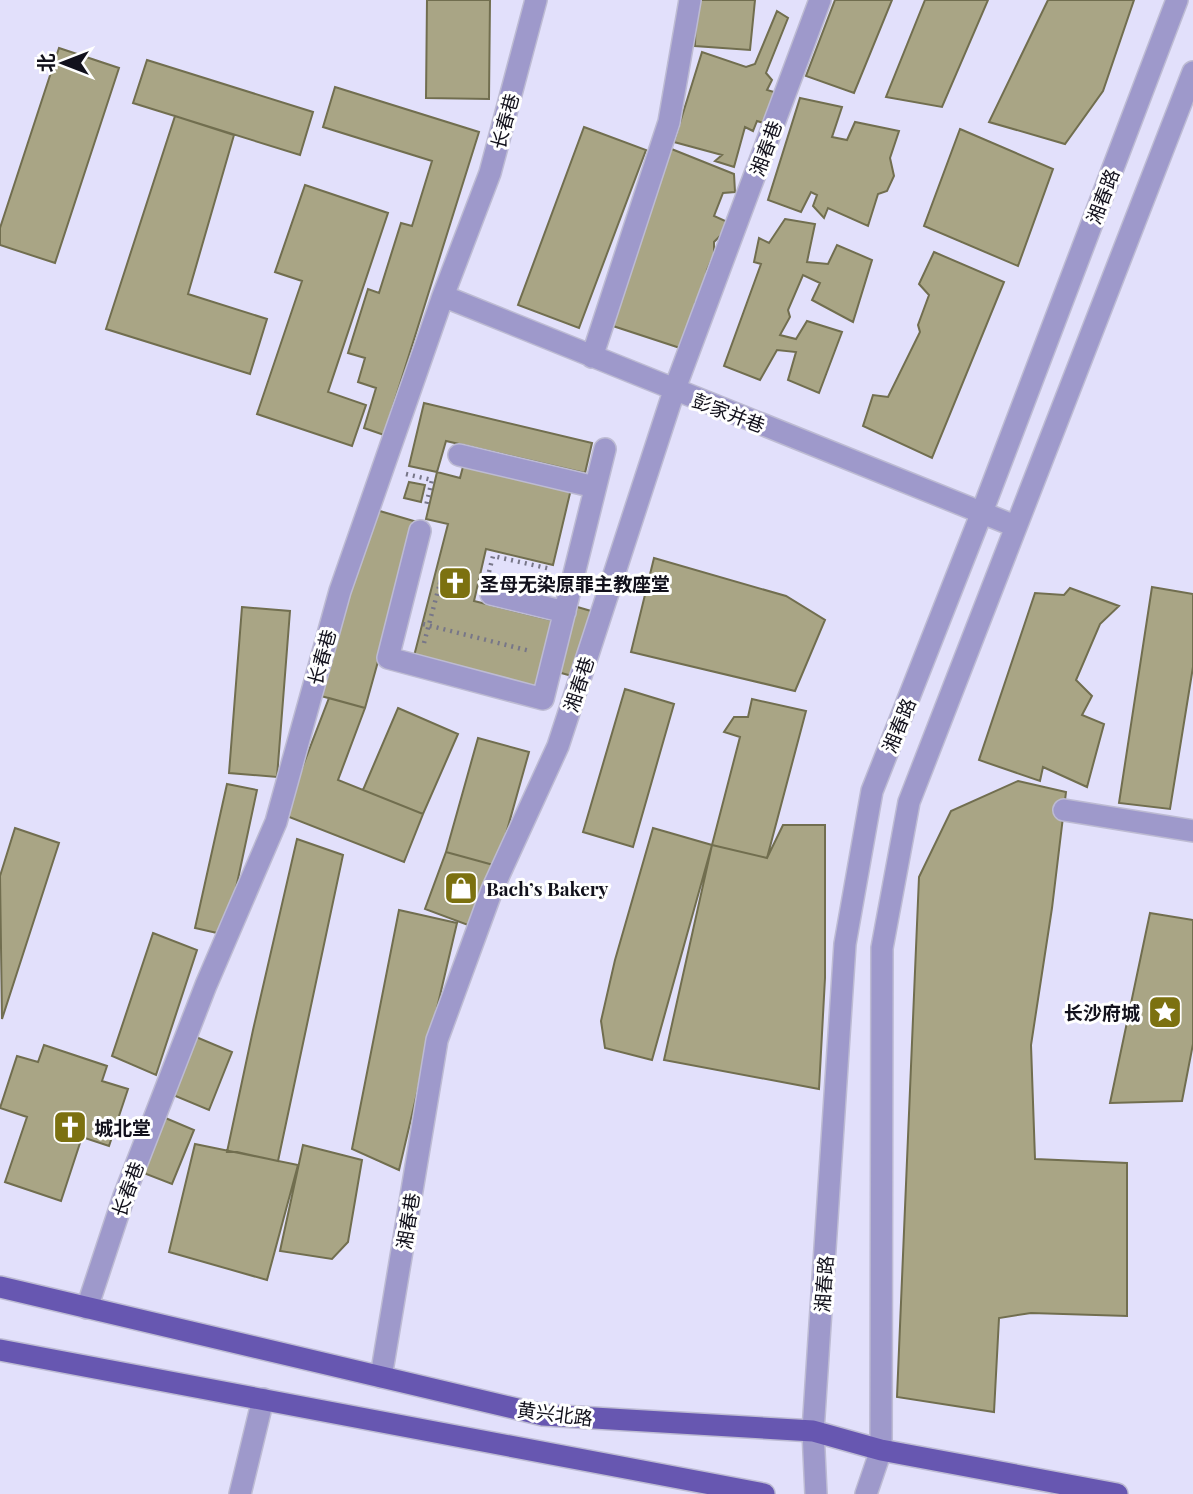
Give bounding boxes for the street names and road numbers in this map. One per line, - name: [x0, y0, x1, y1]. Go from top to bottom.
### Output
- street label: 长春巷: [484, 90, 524, 152]
- street label: 湘春巷: [743, 117, 787, 179]
- street label: 湘春路: [1080, 165, 1124, 227]
- street label: 彭家并巷: [689, 386, 769, 438]
- street label: 长春巷: [301, 626, 341, 688]
- street label: 湘春巷: [557, 653, 599, 715]
- street label: 湘春路: [875, 694, 921, 756]
- street label: 长春巷: [105, 1158, 149, 1220]
- street label: 湘春巷: [390, 1191, 424, 1251]
- street label: 湘春路: [808, 1255, 838, 1313]
- street label: 黄兴北路: [516, 1395, 594, 1431]

